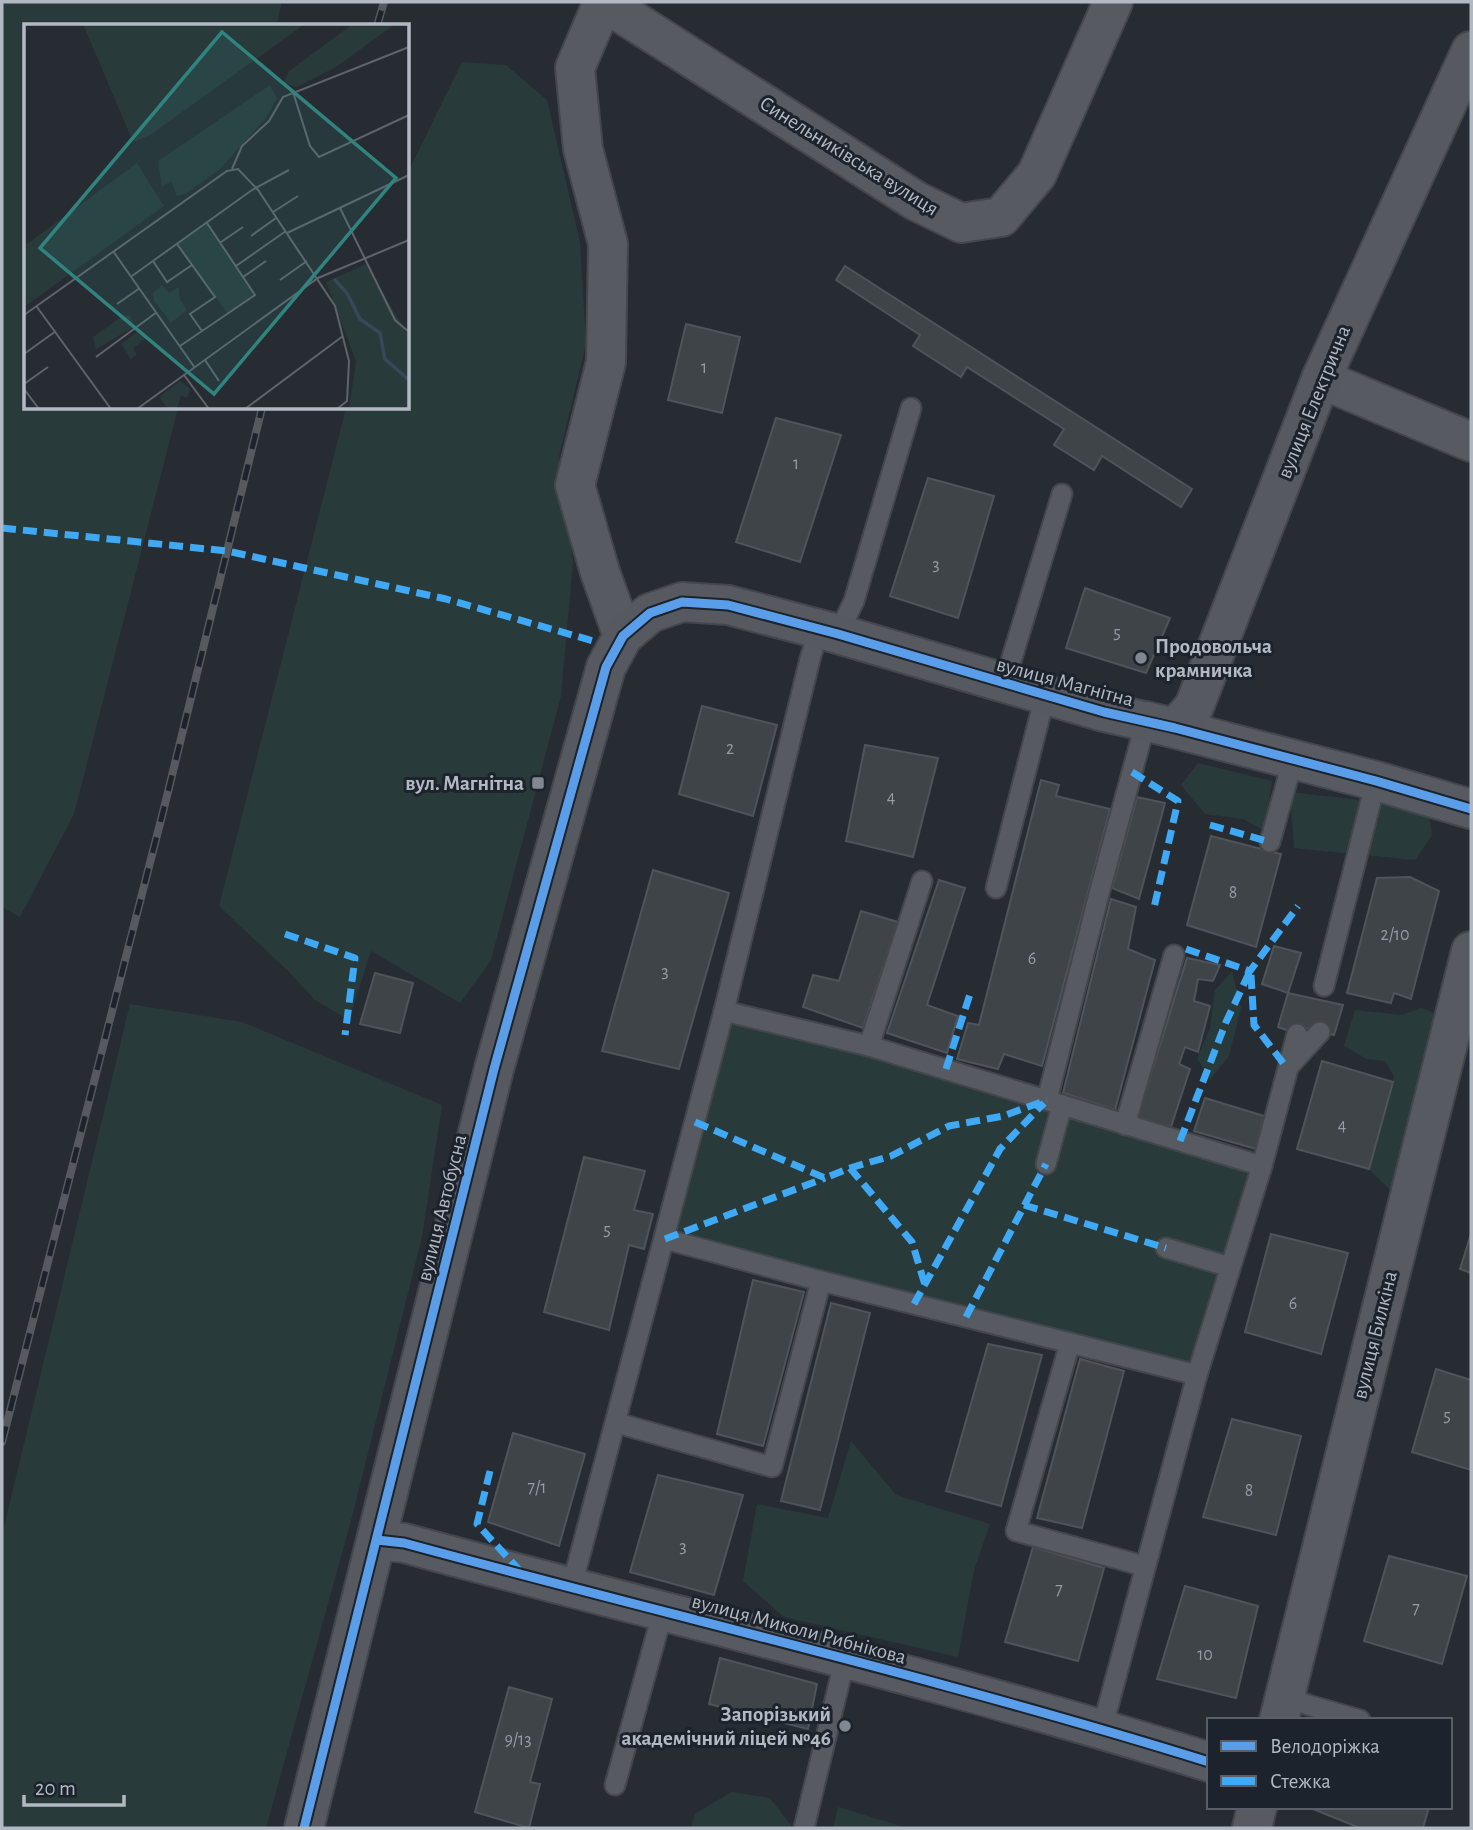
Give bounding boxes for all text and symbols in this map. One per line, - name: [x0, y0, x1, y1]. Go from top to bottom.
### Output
- inset map: [24, 24, 410, 410]
- street label: Синельниківська вулиця: [756, 92, 942, 220]
- street label: вулиця Електрична: [1274, 322, 1354, 481]
- house number: 1: [701, 359, 707, 377]
- house number: 1: [793, 455, 799, 473]
- house number: 3: [932, 556, 940, 574]
- house number: 5: [1113, 624, 1121, 642]
- place label: Продовольча крамничка: [1155, 636, 1272, 681]
- marker: Продовольча крамничка: [1133, 650, 1149, 666]
- street label: вулиця Магнітна: [994, 654, 1136, 710]
- house number: 2: [726, 740, 734, 758]
- place label: вул. Магнітна: [405, 773, 524, 794]
- marker: вул. Магнітна: [530, 775, 546, 791]
- house number: 4: [887, 789, 896, 807]
- house number: 8: [1229, 884, 1237, 902]
- house number: 2/10: [1380, 926, 1410, 944]
- house number: 6: [1028, 950, 1036, 968]
- house number: 3: [661, 963, 669, 981]
- house number: 4: [1338, 1117, 1347, 1135]
- street label: вулиця Автобусна: [414, 1132, 470, 1284]
- house number: 5: [603, 1221, 611, 1239]
- street label: вулиця Билкіна: [1349, 1268, 1401, 1401]
- house number: 6: [1289, 1295, 1297, 1313]
- house number: 5: [1443, 1407, 1451, 1425]
- house number: 7/1: [528, 1479, 546, 1497]
- house number: 8: [1245, 1482, 1253, 1500]
- house number: 3: [679, 1538, 687, 1556]
- house number: 7: [1055, 1581, 1063, 1599]
- street label: вулиця Миколи Рибнікова: [689, 1590, 909, 1668]
- house number: 7: [1412, 1600, 1420, 1618]
- house number: 10: [1197, 1646, 1213, 1664]
- place label: Запорізький академічний ліцей №46: [622, 1704, 831, 1749]
- marker: Запорізький академічний ліцей №46: [837, 1718, 853, 1734]
- legend: [1207, 1718, 1452, 1809]
- house number: 9/13: [504, 1731, 532, 1749]
- text: Велодоріжка: [1270, 1736, 1380, 1757]
- scale bar: [24, 1764, 124, 1808]
- text: Стежка: [1270, 1771, 1331, 1792]
- text: 20 m: [35, 1778, 76, 1799]

